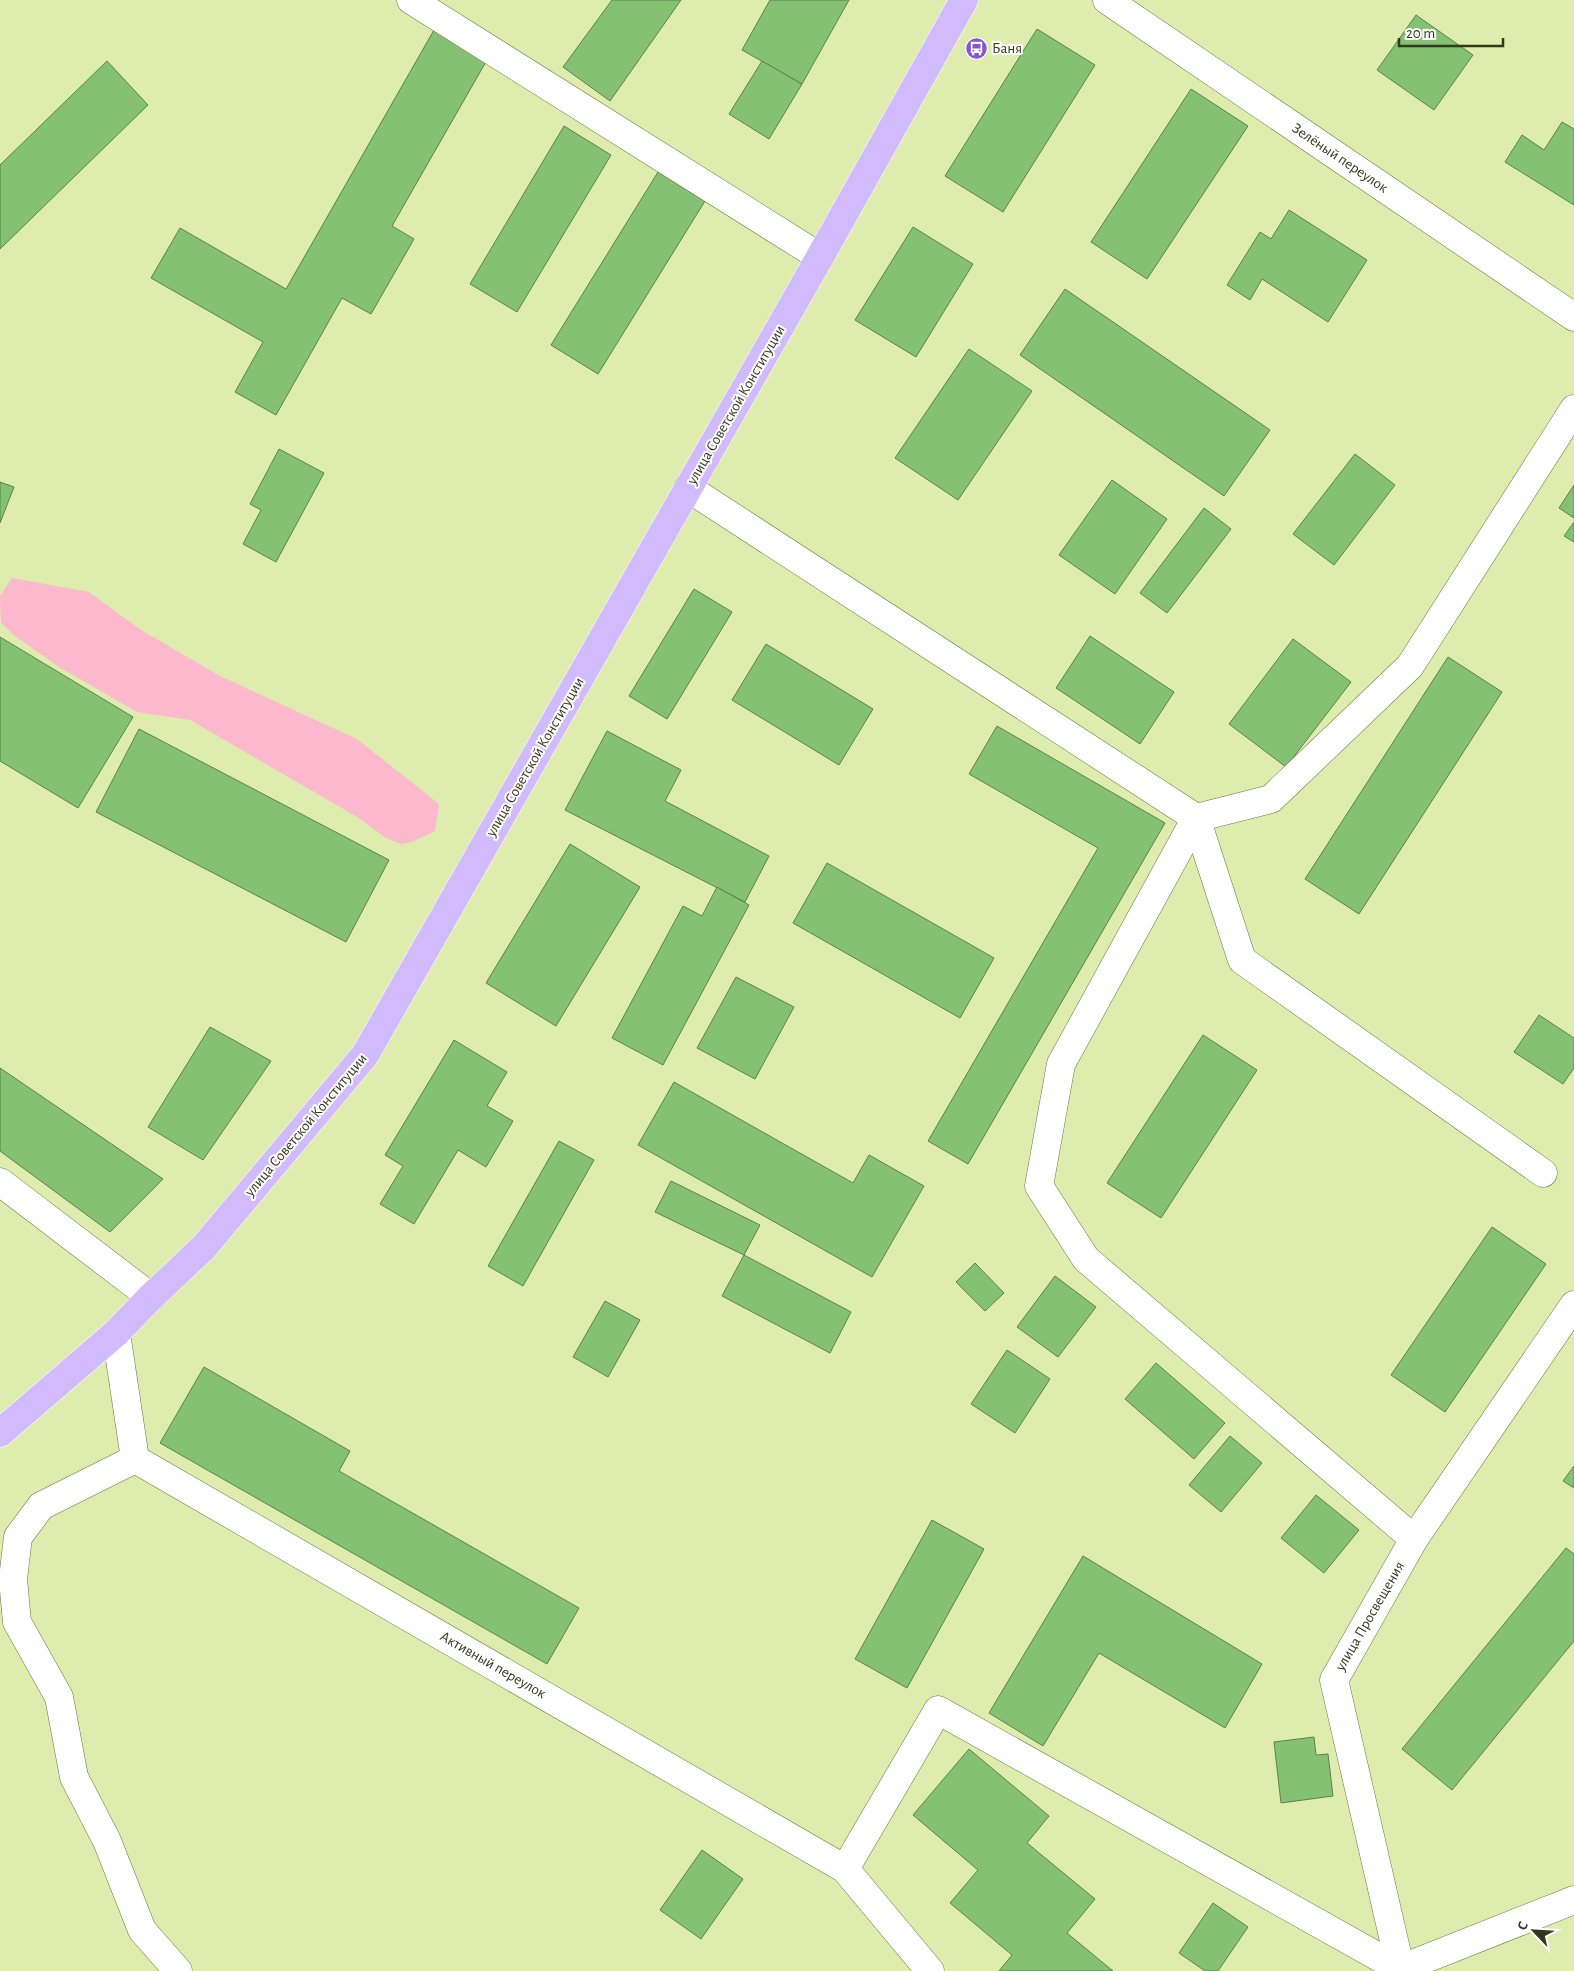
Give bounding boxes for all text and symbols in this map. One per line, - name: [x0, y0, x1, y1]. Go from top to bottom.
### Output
- scale bar: [1399, 15, 1503, 47]
- text: 20 m: [1406, 26, 1435, 41]
- bus stop icon: Баня: [964, 36, 988, 60]
- place label: Баня: [992, 41, 1022, 56]
- street label: Зелёный переулок: [1289, 120, 1391, 196]
- street label: улица Советской Конституции: [684, 323, 788, 488]
- street label: улица Советской Конституции: [483, 675, 587, 840]
- street label: улица Советской Конституции: [241, 1051, 370, 1200]
- street label: улица Просвещения: [1332, 1559, 1407, 1674]
- street label: Активный переулок: [438, 1629, 548, 1701]
- north arrow: [1509, 1906, 1559, 1956]
- text: С: [1515, 1919, 1531, 1932]

